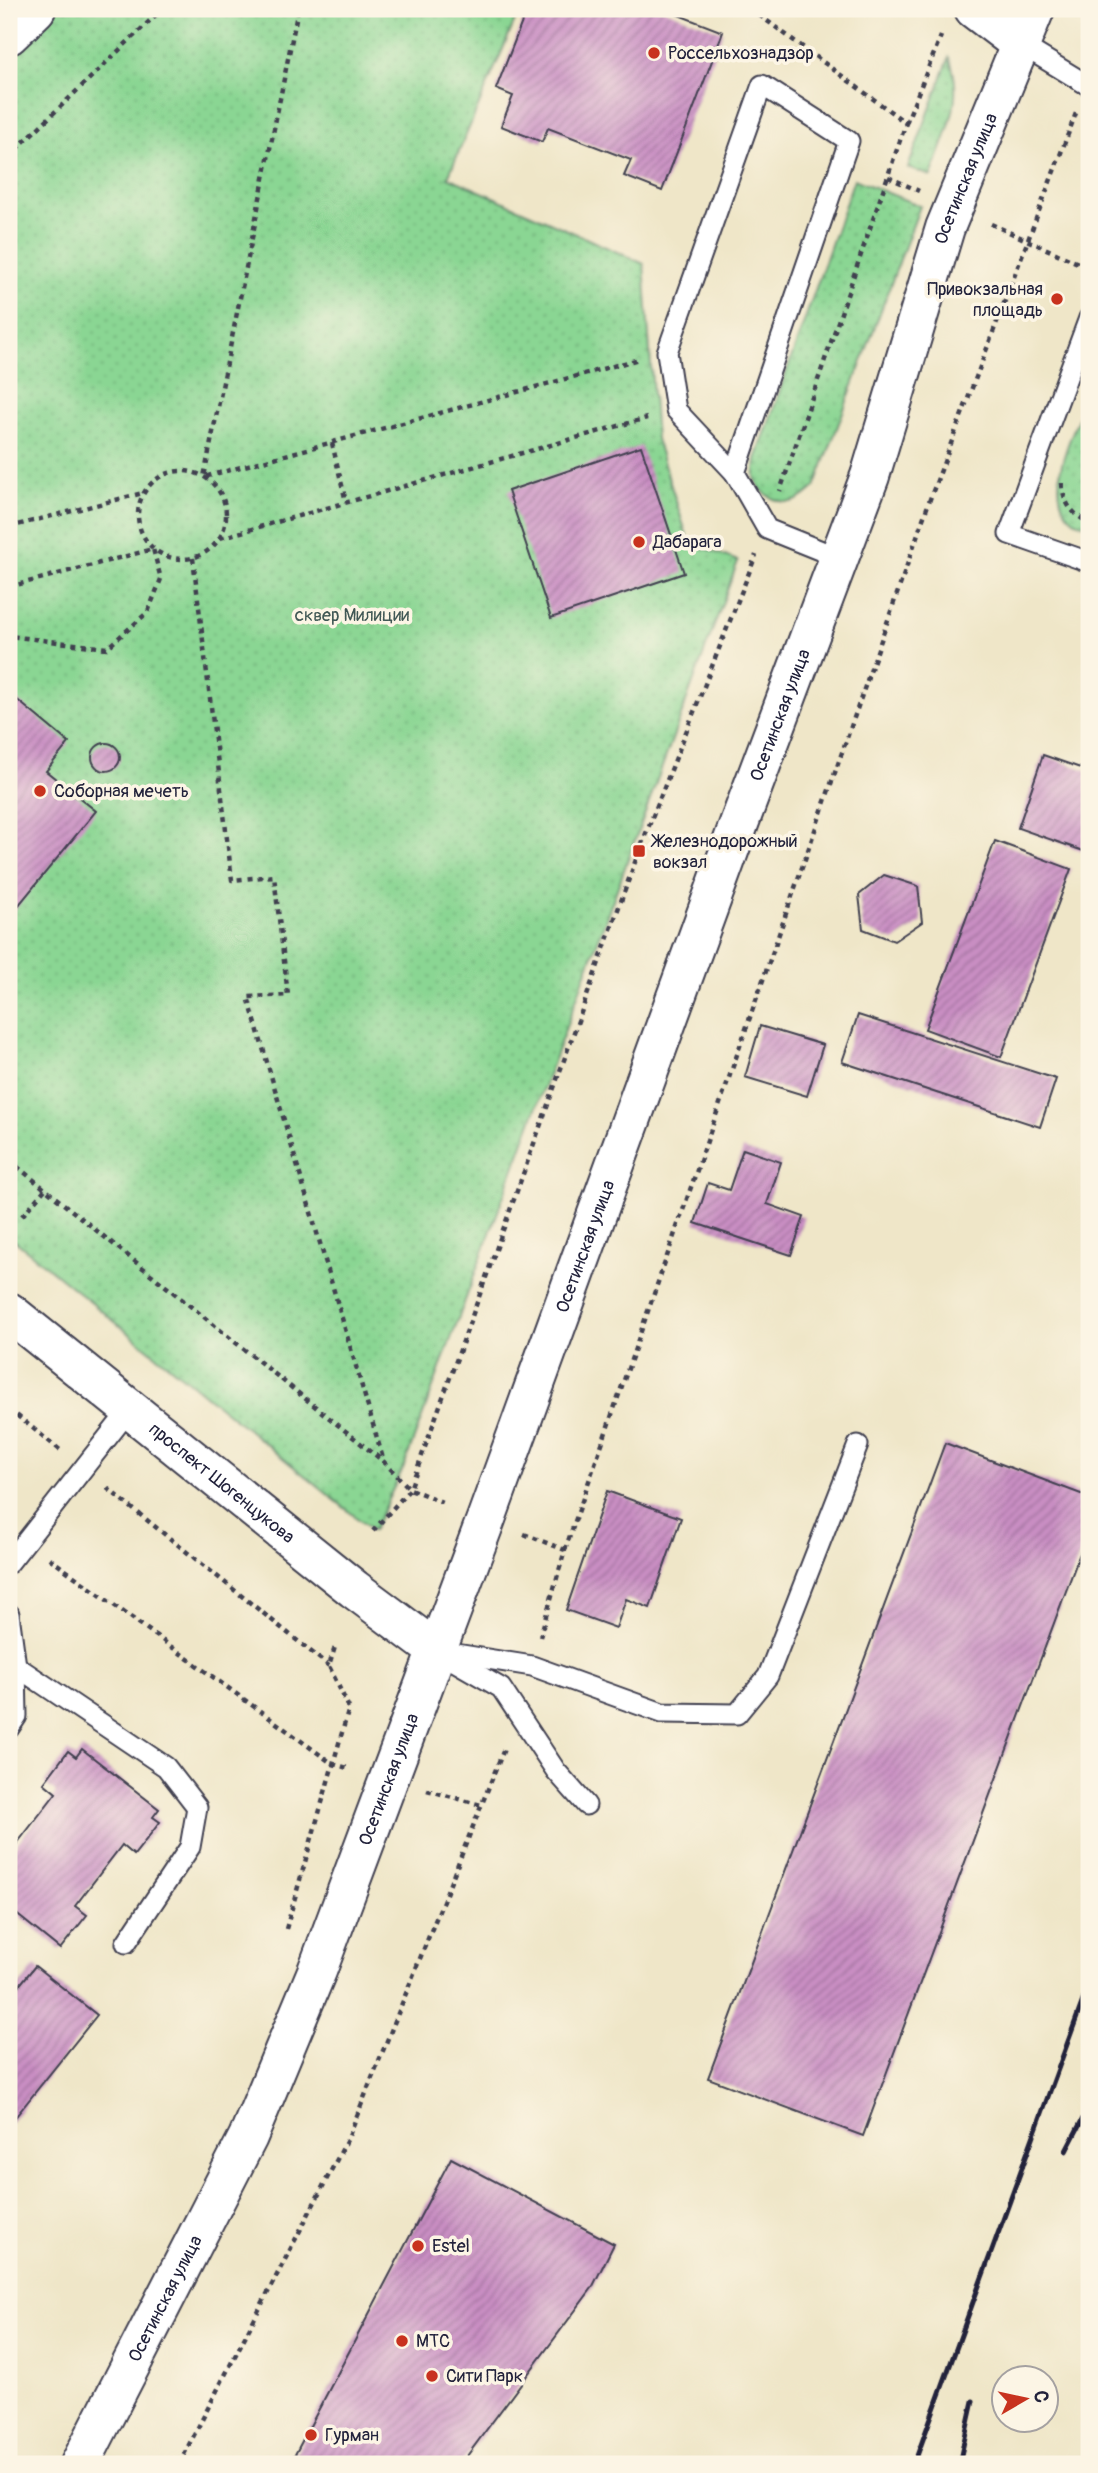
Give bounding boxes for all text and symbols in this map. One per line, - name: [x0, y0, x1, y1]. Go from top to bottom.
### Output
- place label: Россельхознадзор: [668, 42, 814, 65]
- marker: Россельхознадзор: [646, 45, 662, 61]
- street label: Осетинская улица: [929, 110, 1002, 247]
- place label: Привокзальная площадь: [927, 278, 1043, 322]
- marker: Привокзальная площадь: [1049, 291, 1065, 307]
- place label: Дабарага: [652, 531, 722, 554]
- marker: Дабарага: [631, 534, 647, 550]
- park label: сквер Милиции: [295, 604, 409, 627]
- street label: Осетинская улица: [745, 646, 815, 784]
- place label: Соборная мечеть: [54, 780, 189, 803]
- marker: Соборная мечеть: [32, 783, 48, 799]
- place label: Железнодорожный вокзал: [650, 830, 798, 874]
- marker: Железнодорожный вокзал: [631, 843, 647, 859]
- street label: Осетинская улица: [551, 1177, 620, 1316]
- street label: проспект Шогенцукова: [144, 1417, 299, 1548]
- street label: Осетинская улица: [353, 1710, 424, 1849]
- street label: Осетинская улица: [123, 2231, 207, 2366]
- place label: Estel: [432, 2235, 470, 2258]
- marker: Estel: [410, 2238, 426, 2254]
- place label: МТС: [416, 2330, 450, 2353]
- marker: МТС: [394, 2333, 410, 2349]
- north arrow: [990, 2364, 1060, 2434]
- place label: Сити Парк: [446, 2365, 523, 2388]
- marker: Сити Парк: [424, 2368, 440, 2384]
- text: С: [1028, 2389, 1054, 2404]
- place label: Гурман: [325, 2424, 379, 2447]
- marker: Гурман: [303, 2427, 319, 2443]

